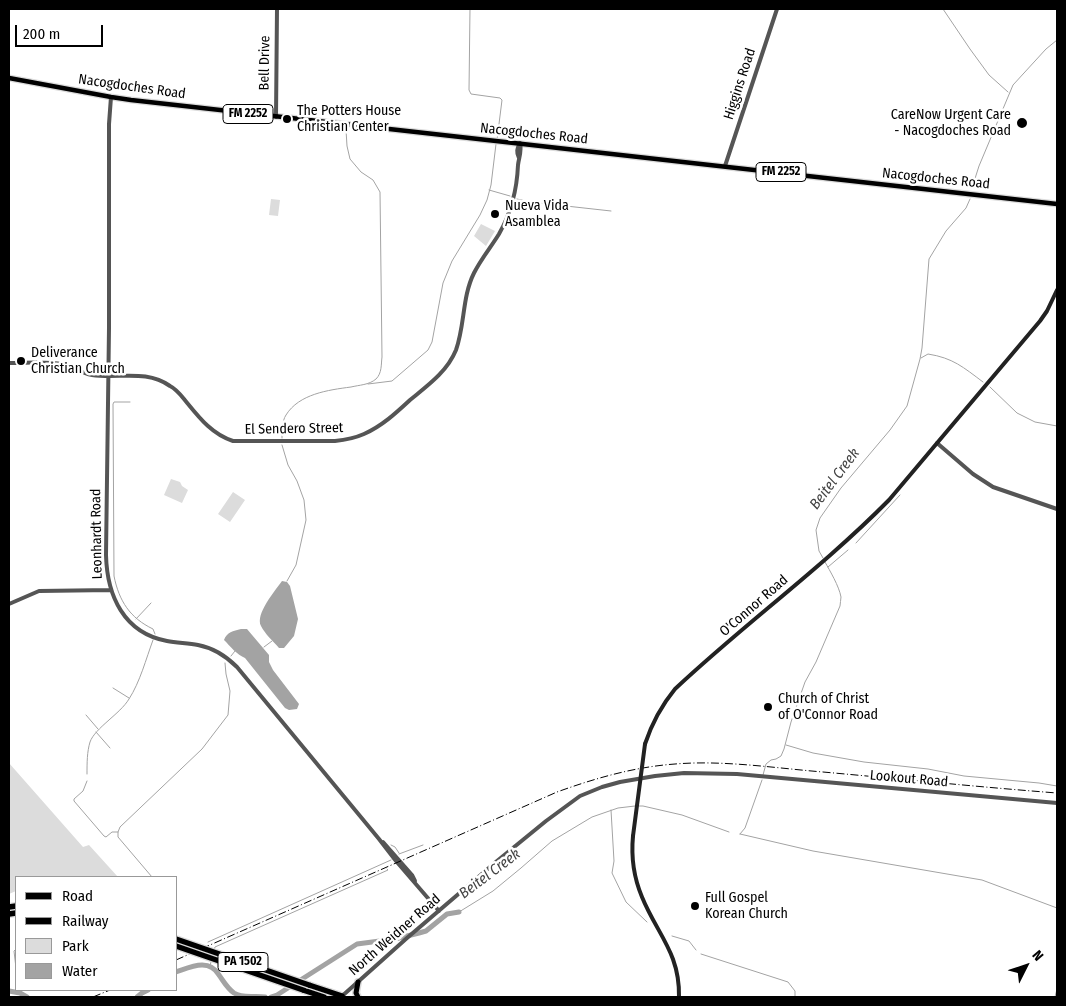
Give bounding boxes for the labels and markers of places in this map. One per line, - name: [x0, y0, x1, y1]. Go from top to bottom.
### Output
- place label: The Potters House Christian Center: [297, 103, 401, 136]
- place label: CareNow Urgent Care - Nacogdoches Road: [891, 107, 1011, 140]
- marker: The Potters House Christian Center: [281, 113, 293, 125]
- marker: CareNow Urgent Care - Nacogdoches Road: [1015, 116, 1029, 130]
- place label: Nueva Vida Asamblea: [505, 198, 569, 230]
- marker: Nueva Vida Asamblea: [489, 208, 501, 220]
- place label: Deliverance Christian Church: [31, 345, 125, 378]
- marker: Deliverance Christian Church: [15, 355, 27, 367]
- place label: Church of Christ of O'Connor Road: [778, 691, 878, 724]
- marker: Church of Christ of O'Connor Road: [762, 701, 774, 713]
- place label: Full Gospel Korean Church: [705, 890, 788, 922]
- marker: Full Gospel Korean Church: [689, 900, 701, 912]

